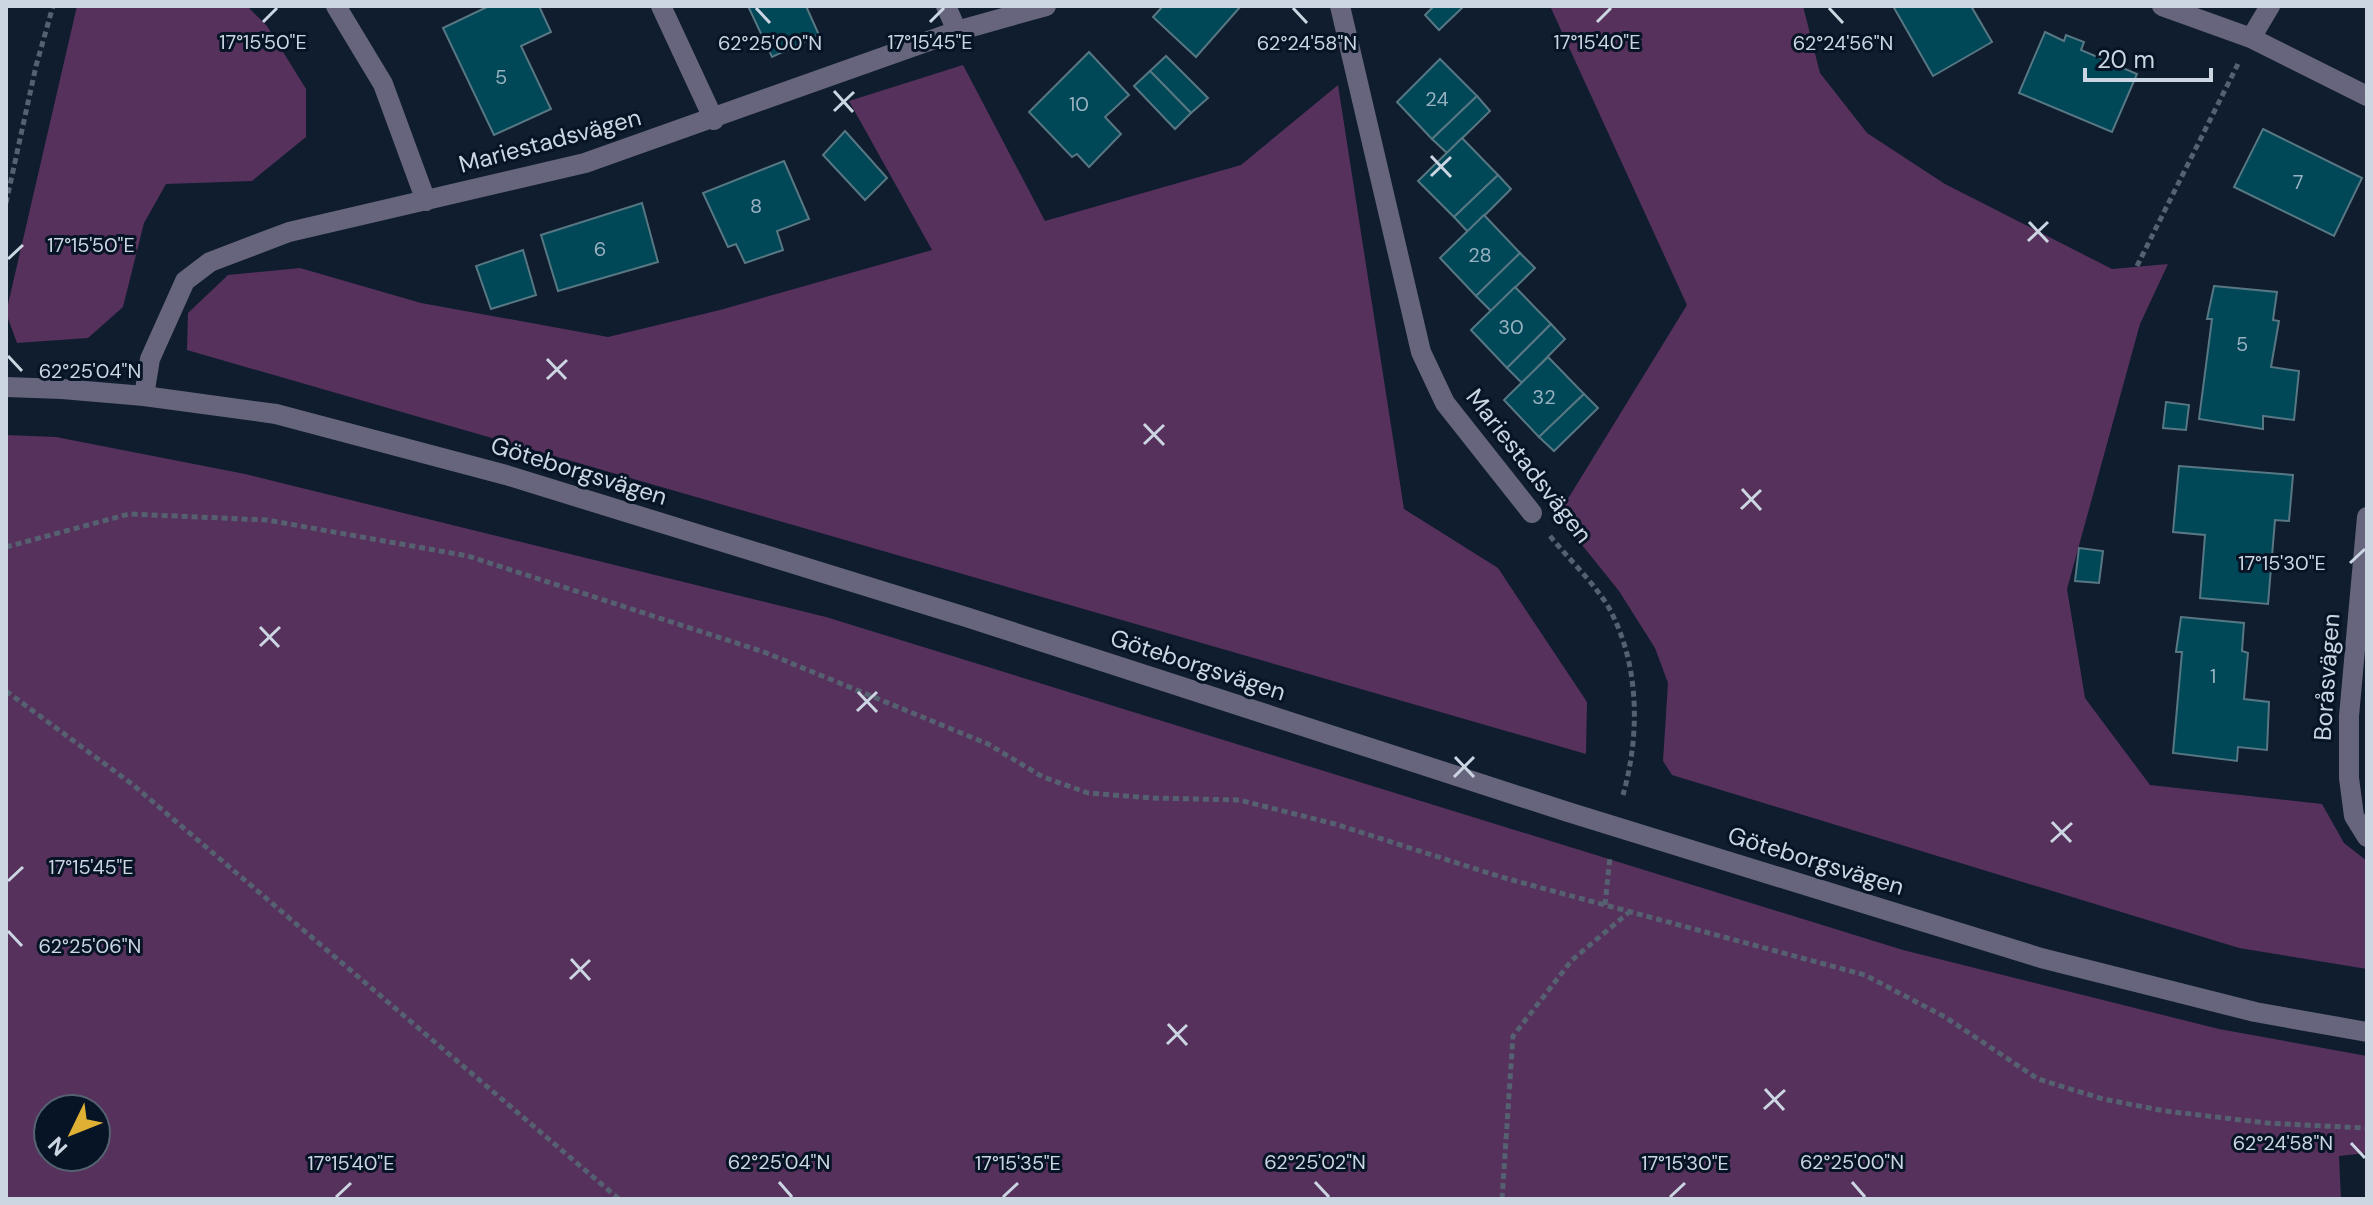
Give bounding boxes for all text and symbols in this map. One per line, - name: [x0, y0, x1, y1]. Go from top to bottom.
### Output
- text: 17°15'50"E: [219, 29, 307, 55]
- text: 17°15'45"E: [887, 29, 973, 55]
- text: 17°15'40"E: [1554, 29, 1640, 55]
- text: 62°25'00"N: [718, 30, 822, 56]
- text: 62°24'58"N: [1257, 30, 1357, 56]
- text: 62°24'56"N: [1793, 30, 1893, 56]
- scale bar: [2085, 32, 2211, 82]
- text: 20 m: [2097, 44, 2155, 75]
- house number: 5: [495, 64, 507, 90]
- house number: 24: [1425, 86, 1449, 112]
- house number: 10: [1069, 91, 1089, 117]
- street label: Mariestadsvägen: [455, 101, 644, 180]
- house number: 7: [2293, 169, 2303, 195]
- house number: 8: [750, 193, 762, 219]
- text: 17°15'50"E: [47, 232, 135, 258]
- house number: 6: [594, 236, 606, 262]
- house number: 28: [1468, 242, 1492, 268]
- house number: 30: [1498, 314, 1524, 340]
- house number: 5: [2236, 331, 2248, 357]
- text: 62°25'04"N: [39, 358, 141, 384]
- street label: Mariestadsvägen: [1460, 382, 1599, 549]
- house number: 32: [1532, 384, 1556, 410]
- street label: Göteborgsvägen: [487, 429, 671, 512]
- text: 17°15'30"E: [2238, 550, 2326, 576]
- street label: Boråsvägen: [2307, 612, 2346, 742]
- street label: Göteborgsvägen: [1106, 622, 1290, 707]
- house number: 1: [2210, 663, 2216, 689]
- street label: Göteborgsvägen: [1724, 819, 1908, 902]
- text: 17°15'45"E: [48, 854, 134, 880]
- text: 62°25'06"N: [39, 933, 141, 959]
- north arrow: [32, 1093, 112, 1173]
- text: 62°24'58"N: [2233, 1130, 2333, 1156]
- text: N: [42, 1131, 74, 1162]
- text: 62°25'04"N: [728, 1149, 830, 1175]
- text: 62°25'02"N: [1264, 1149, 1366, 1175]
- text: 62°25'00"N: [1800, 1149, 1904, 1175]
- text: 17°15'40"E: [308, 1150, 394, 1176]
- text: 17°15'35"E: [975, 1150, 1061, 1176]
- text: 17°15'30"E: [1641, 1150, 1729, 1176]

